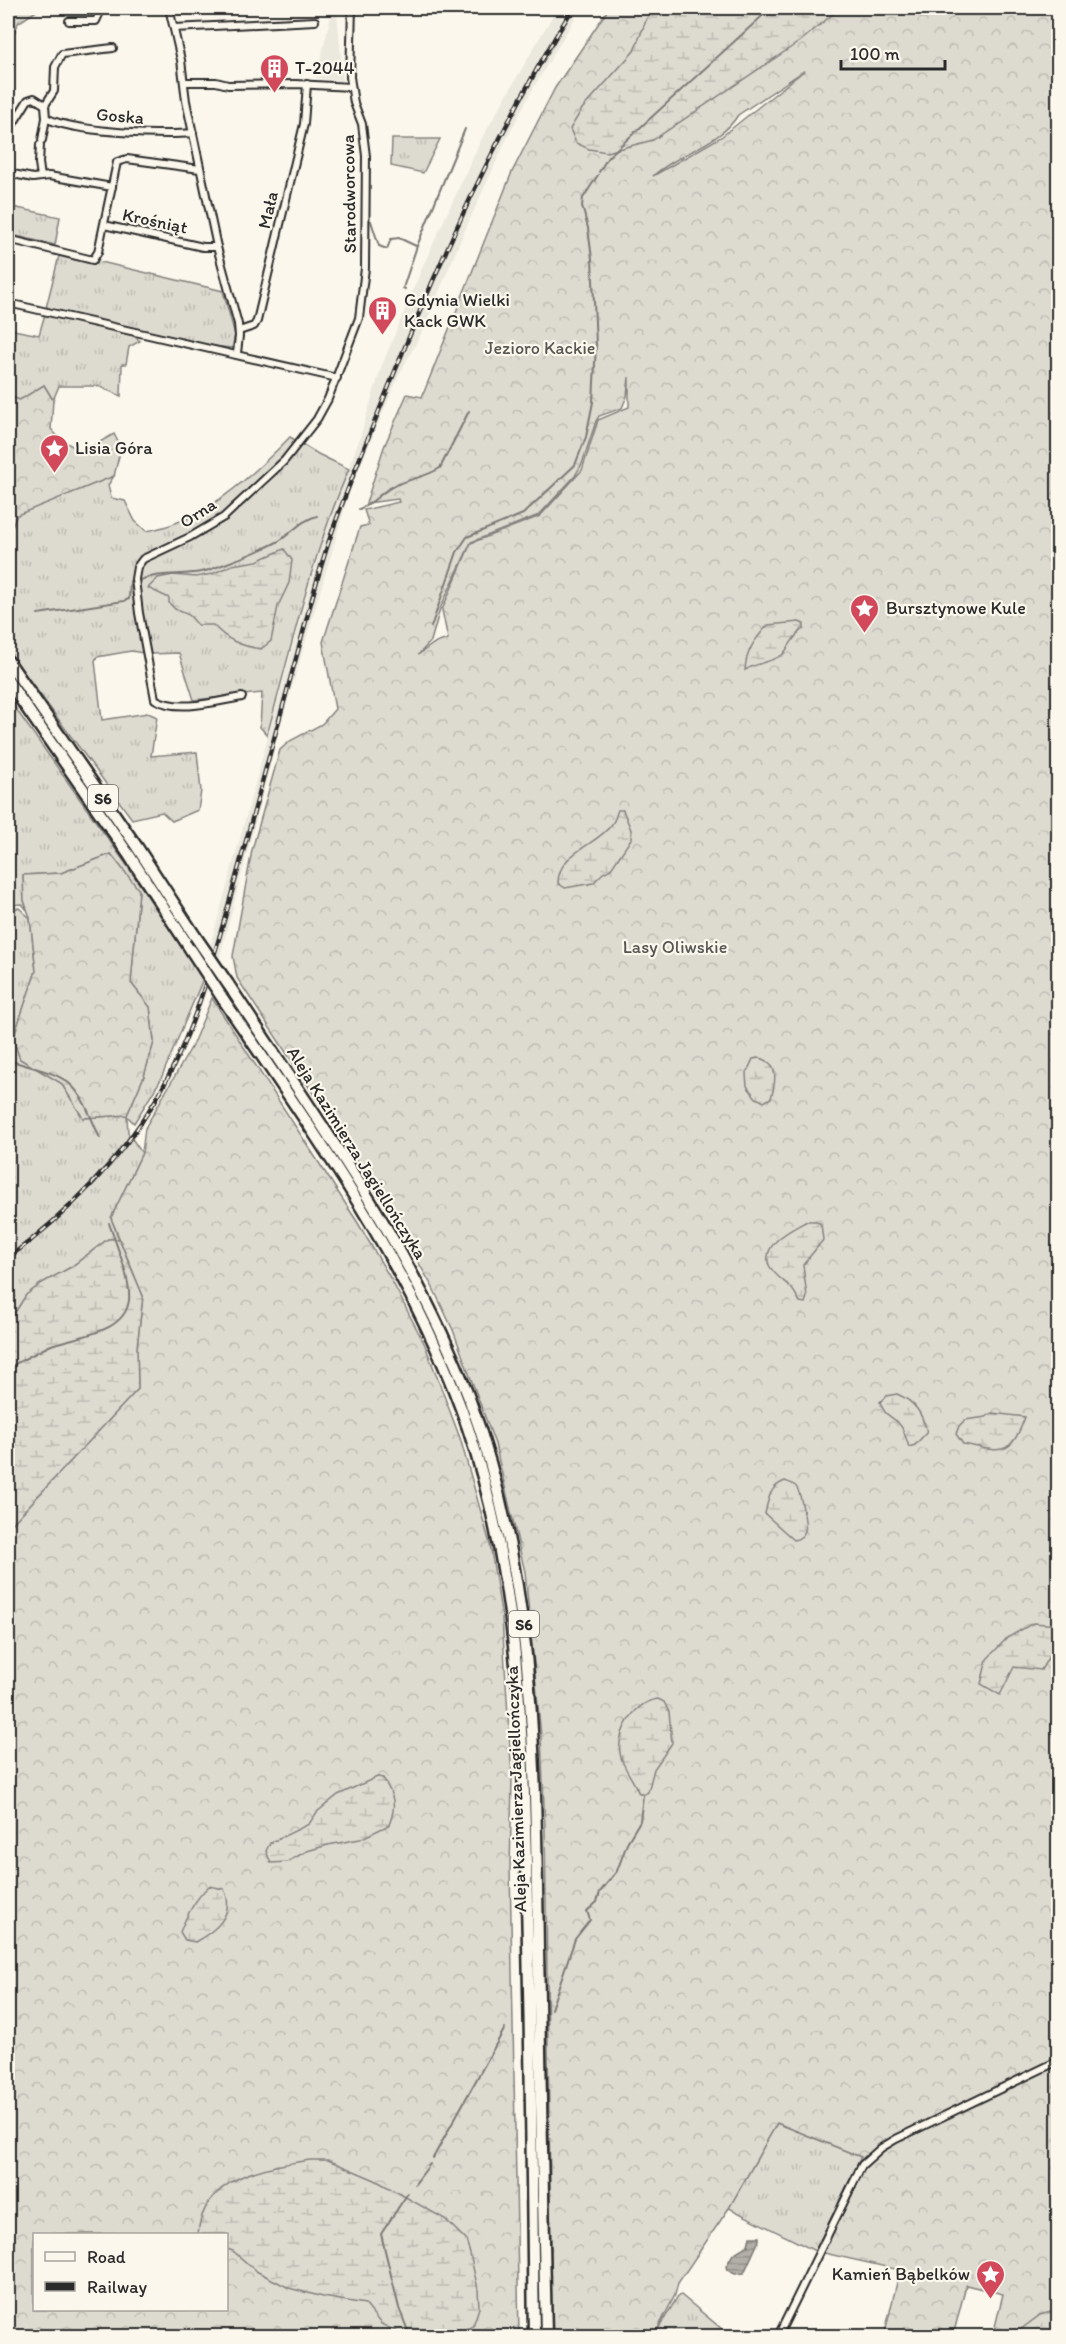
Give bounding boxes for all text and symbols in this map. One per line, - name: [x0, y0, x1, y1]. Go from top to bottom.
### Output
- scale bar: [841, 33, 944, 71]
- text: 100 m: [850, 43, 900, 65]
- building icon: T-2044: [258, 52, 290, 94]
- place label: T-2044: [295, 57, 355, 79]
- street label: Goska: [95, 103, 145, 129]
- street label: Starodworcowa: [337, 134, 361, 254]
- street label: Mała: [253, 189, 283, 231]
- street label: Krośniąt: [120, 203, 190, 239]
- place label: Gdynia Wielki Kack GWK: [404, 289, 510, 332]
- building icon: Gdynia Wielki Kack GWK: [367, 294, 399, 336]
- park label: Jezioro Kackie: [485, 337, 595, 359]
- place icon: Lisia Góra: [38, 432, 70, 474]
- place label: Lisia Góra: [75, 437, 153, 459]
- street label: Orna: [176, 493, 221, 533]
- place icon: Bursztynowe Kule: [849, 592, 881, 634]
- place label: Bursztynowe Kule: [886, 597, 1026, 619]
- road number: S6: [88, 785, 118, 811]
- park label: Lasy Oliwskie: [623, 936, 727, 958]
- street label: Aleja Kazimierza Jagiellończyka: [282, 1043, 432, 1264]
- road number: S6: [509, 1611, 539, 1637]
- street label: Aleja Kazimierza Jagiellończyka: [501, 1665, 531, 1913]
- legend: [33, 2233, 228, 2311]
- text: Road: [87, 2246, 126, 2268]
- place icon: Kamień Bąbelków: [975, 2258, 1007, 2300]
- place label: Kamień Bąbelków: [832, 2263, 970, 2285]
- text: Railway: [87, 2276, 148, 2298]

